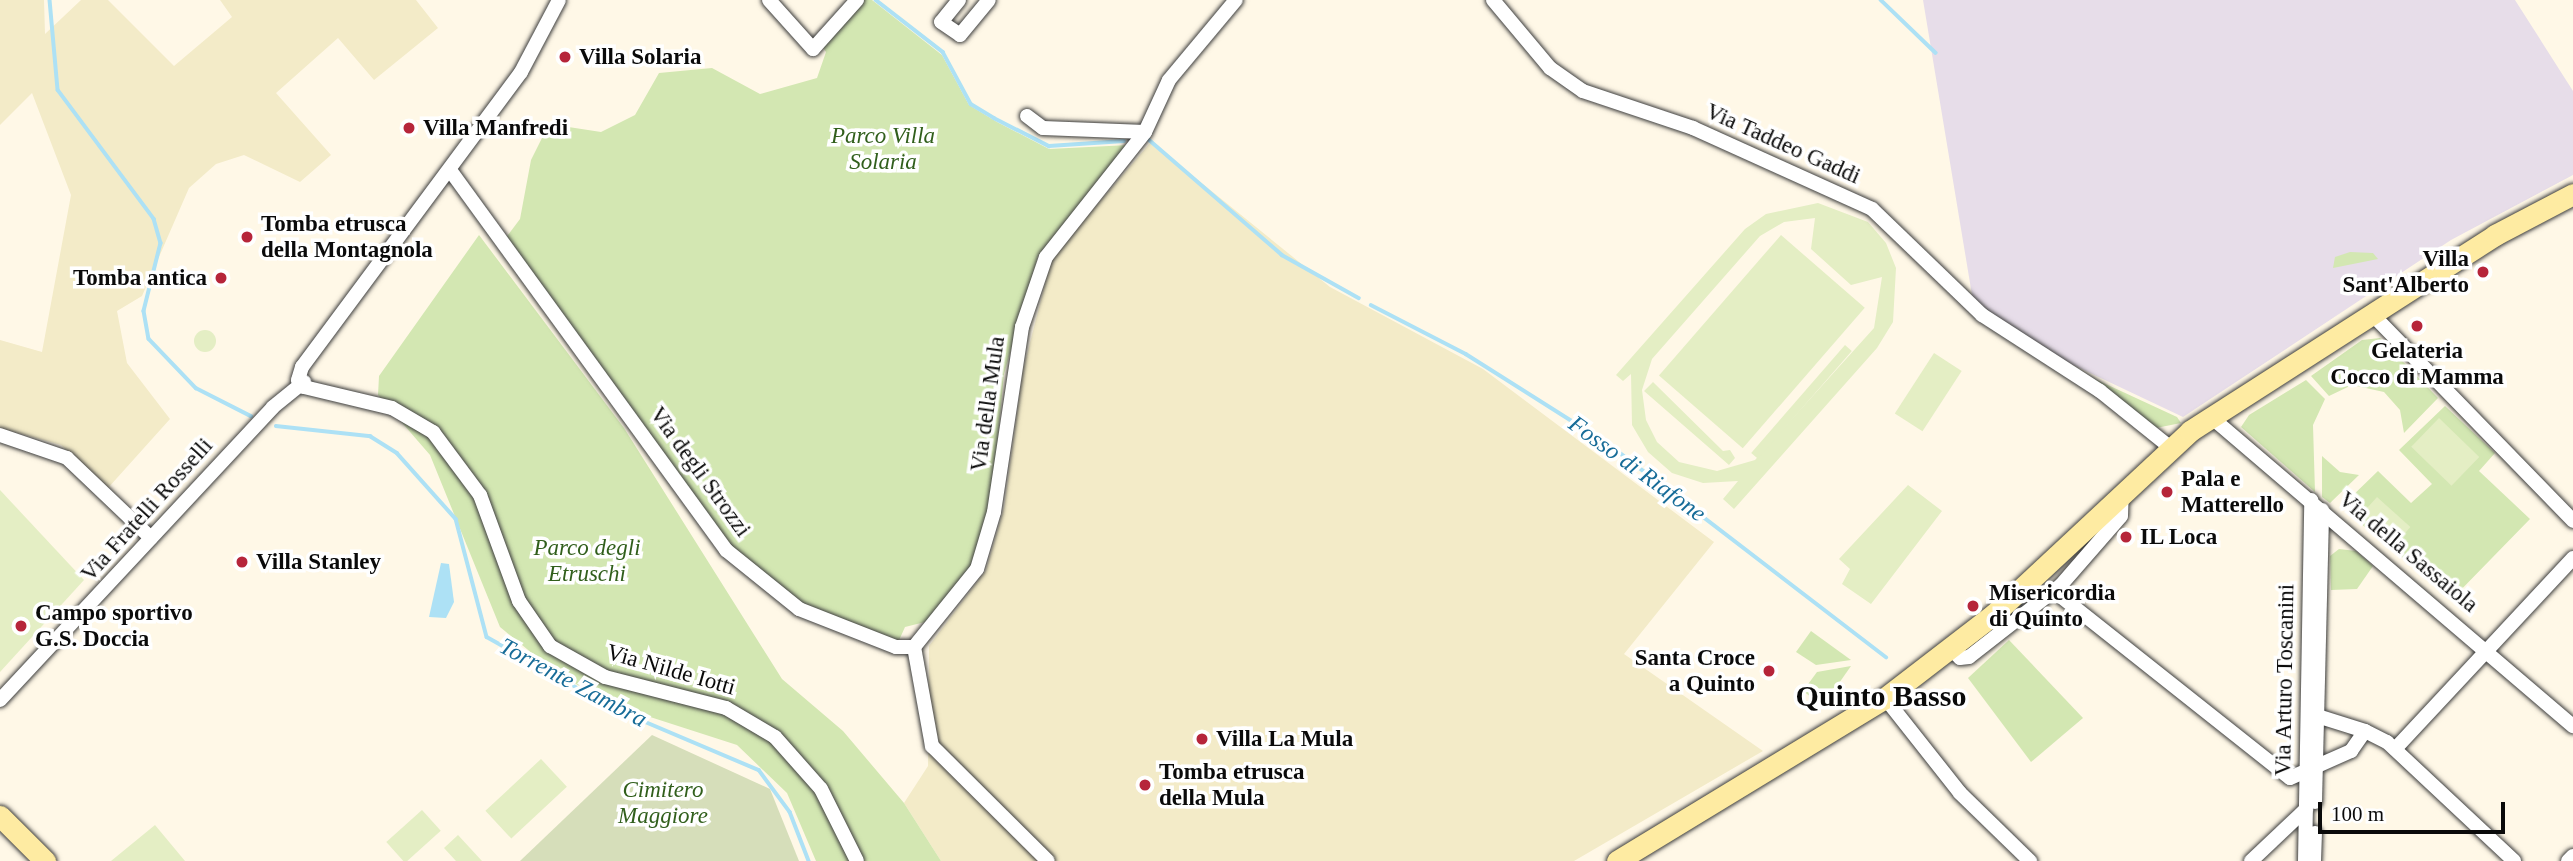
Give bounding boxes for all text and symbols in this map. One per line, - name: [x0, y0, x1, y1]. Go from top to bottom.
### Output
- place label: Villa Solaria: [579, 43, 701, 71]
- marker: Villa Solaria: [557, 49, 573, 65]
- street label: Via Taddeo Gaddi: [1701, 97, 1865, 191]
- place label: Villa Manfredi: [423, 114, 568, 142]
- marker: Villa Manfredi: [401, 120, 417, 136]
- park label: Parco Villa Solaria: [831, 122, 935, 176]
- place label: Tomba etrusca della Montagnola: [261, 210, 433, 264]
- marker: Tomba etrusca della Montagnola: [239, 229, 255, 245]
- place label: Villa Sant'Alberto: [2342, 245, 2469, 299]
- place label: Tomba antica: [73, 264, 207, 292]
- marker: Villa Sant'Alberto: [2475, 264, 2491, 280]
- marker: Tomba antica: [213, 270, 229, 286]
- marker: Gelateria Cocco di Mamma: [2409, 318, 2425, 334]
- street label: Via della Mula: [965, 334, 1011, 474]
- place label: Gelateria Cocco di Mamma: [2330, 337, 2504, 391]
- street label: Via degli Strozzi: [643, 401, 757, 543]
- water label: Fosso di Riafone: [1563, 410, 1711, 528]
- street label: Via Fratelli Rosselli: [75, 432, 219, 588]
- place label: Pala e Matterello: [2181, 465, 2284, 519]
- marker: Pala e Matterello: [2159, 484, 2175, 500]
- street label: Via della Sassaiola: [2333, 486, 2483, 618]
- place label: IL Loca: [2140, 523, 2219, 551]
- marker: IL Loca: [2118, 529, 2134, 545]
- park label: Parco degli Etruschi: [533, 534, 641, 588]
- place label: Villa Stanley: [256, 548, 381, 576]
- marker: Villa Stanley: [234, 554, 250, 570]
- place label: Misericordia di Quinto: [1989, 579, 2115, 633]
- street label: Via Arturo Toscanini: [2270, 583, 2300, 777]
- marker: Misericordia di Quinto: [1963, 596, 1983, 616]
- place label: Campo sportivo G.S. Doccia: [35, 599, 193, 653]
- marker: Campo sportivo G.S. Doccia: [13, 618, 29, 634]
- water label: Torrente Zambra: [494, 632, 652, 734]
- street label: Via Nilde Iotti: [603, 638, 739, 702]
- place label: Santa Croce a Quinto: [1635, 644, 1755, 698]
- marker: Santa Croce a Quinto: [1761, 663, 1777, 679]
- district label: Quinto Basso: [1796, 678, 1966, 714]
- place label: Villa La Mula: [1216, 725, 1353, 753]
- marker: Villa La Mula: [1194, 731, 1210, 747]
- place label: Tomba etrusca della Mula: [1159, 758, 1304, 812]
- park label: Cimitero Maggiore: [618, 776, 708, 830]
- marker: Tomba etrusca della Mula: [1137, 777, 1153, 793]
- scale bar: [2321, 788, 2508, 832]
- text: 100 m: [2331, 802, 2384, 826]

